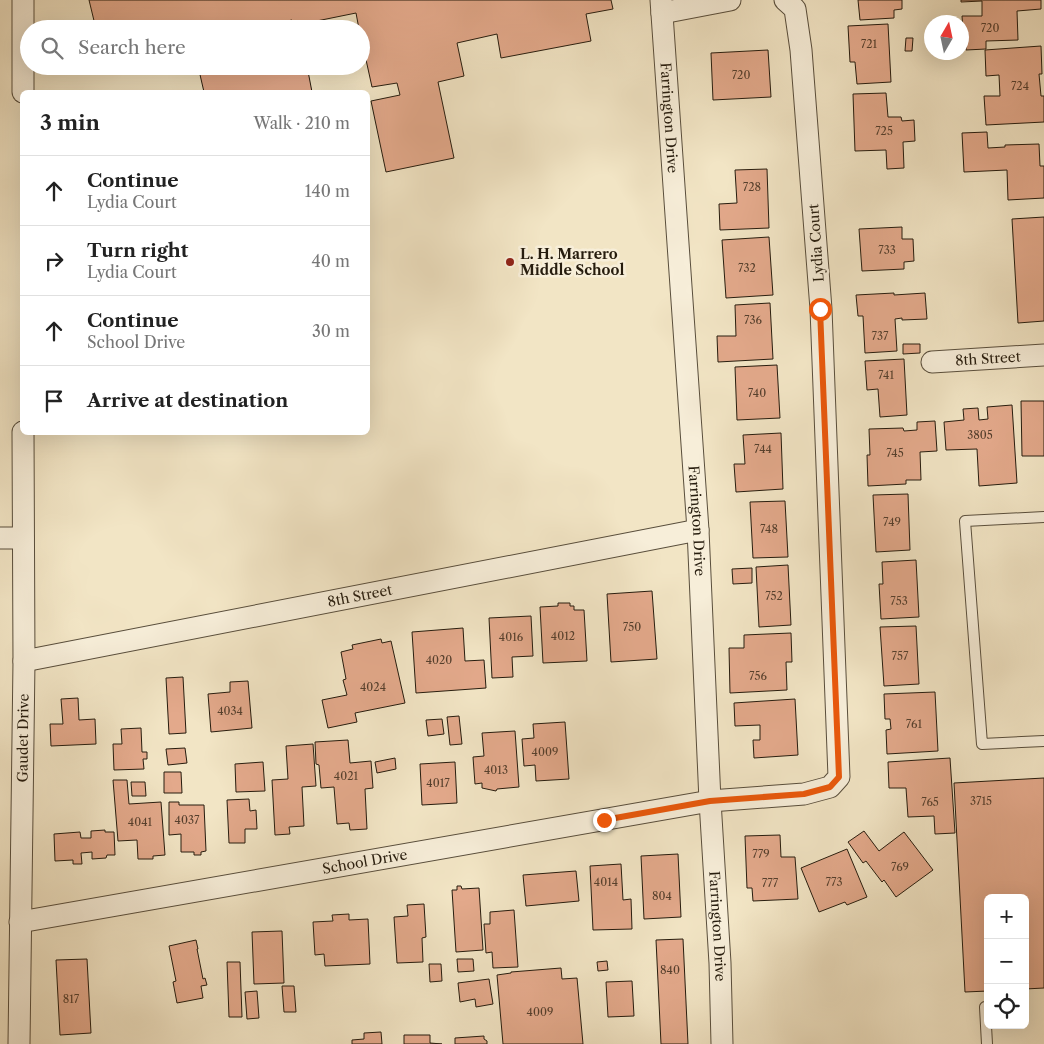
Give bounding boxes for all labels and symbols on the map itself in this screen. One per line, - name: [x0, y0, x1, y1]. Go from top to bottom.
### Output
- north arrow: [924, 15, 969, 60]
- house number: 720: [981, 21, 999, 35]
- house number: 721: [861, 37, 878, 51]
- street label: Farrington Drive: [656, 62, 682, 174]
- house number: 720: [732, 68, 750, 82]
- house number: 724: [1011, 79, 1029, 93]
- house number: 725: [875, 124, 893, 138]
- house number: 728: [743, 180, 761, 194]
- street label: Lydia Court: [804, 203, 828, 283]
- house number: 733: [878, 243, 896, 257]
- place label: L. H. Marrero Middle School: [520, 245, 624, 279]
- marker: L. H. Marrero Middle School: [504, 256, 516, 268]
- house number: 732: [738, 261, 756, 275]
- route start: [809, 298, 832, 321]
- house number: 736: [744, 313, 763, 327]
- house number: 737: [872, 329, 889, 343]
- street label: 8th Street: [955, 347, 1021, 370]
- house number: 741: [878, 368, 894, 382]
- house number: 740: [748, 386, 766, 400]
- house number: 3805: [967, 428, 993, 442]
- house number: 744: [754, 442, 772, 456]
- house number: 745: [886, 446, 904, 460]
- street label: Farrington Drive: [685, 465, 709, 577]
- house number: 749: [883, 515, 901, 529]
- house number: 748: [760, 522, 778, 536]
- street label: 8th Street: [326, 581, 394, 611]
- house number: 752: [765, 589, 783, 603]
- house number: 753: [890, 594, 908, 608]
- house number: 750: [623, 620, 641, 634]
- house number: 4012: [551, 629, 575, 643]
- house number: 4016: [499, 630, 524, 644]
- house number: 757: [892, 649, 909, 663]
- house number: 4020: [426, 653, 452, 667]
- house number: 756: [749, 669, 767, 683]
- house number: 4024: [360, 680, 386, 694]
- street label: Gaudet Drive: [13, 693, 33, 783]
- house number: 4034: [217, 704, 243, 718]
- house number: 761: [906, 717, 922, 731]
- house number: 4009: [532, 745, 558, 759]
- house number: 4013: [484, 763, 508, 777]
- house number: 4021: [334, 769, 359, 783]
- house number: 4017: [426, 776, 450, 790]
- house number: 3715: [970, 794, 992, 808]
- house number: 765: [921, 795, 939, 809]
- route end: [593, 809, 616, 832]
- house number: 4037: [175, 813, 200, 827]
- house number: 4041: [128, 815, 153, 829]
- street label: School Drive: [321, 845, 409, 878]
- house number: 779: [752, 847, 770, 861]
- house number: 769: [891, 860, 909, 874]
- street label: Farrington Drive: [705, 870, 729, 982]
- house number: 4014: [594, 875, 618, 889]
- house number: 773: [826, 875, 842, 889]
- house number: 777: [762, 876, 779, 890]
- house number: 804: [652, 889, 672, 903]
- house number: 840: [660, 963, 680, 977]
- house number: 817: [63, 992, 80, 1006]
- house number: 4009: [527, 1005, 553, 1019]

